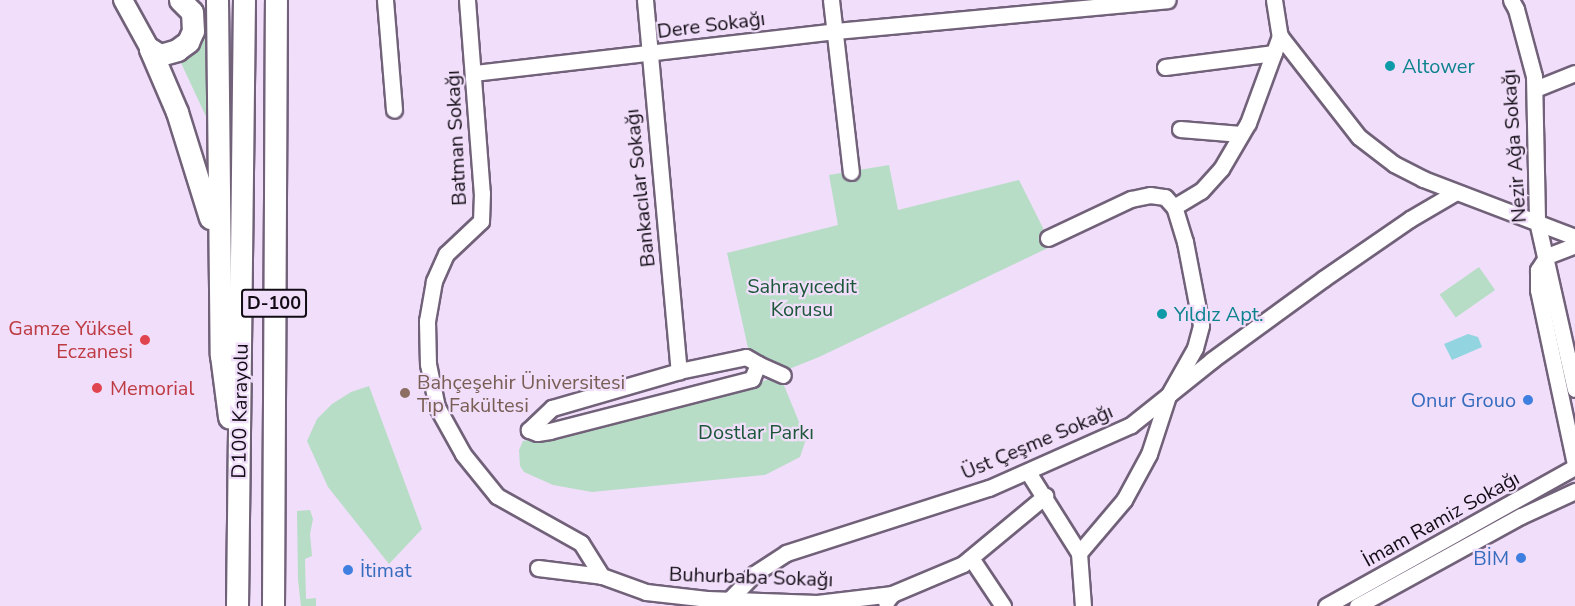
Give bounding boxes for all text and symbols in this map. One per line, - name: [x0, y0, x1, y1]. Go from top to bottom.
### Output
- street label: Dere Sokağı: [656, 6, 766, 44]
- place label: Altower: [1402, 54, 1475, 78]
- marker: Altower: [1383, 59, 1397, 73]
- street label: Nezir Ağa Sokağı: [1497, 68, 1531, 224]
- street label: Batman Sokağı: [440, 70, 472, 206]
- street label: Bankacılar Sokağı: [620, 108, 660, 268]
- park label: Sahrayıcedit Korusu: [747, 274, 857, 321]
- road number: D-100: [241, 288, 307, 318]
- place label: Yıldız Apt.: [1174, 302, 1264, 326]
- marker: Yıldız Apt.: [1155, 307, 1169, 321]
- place label: Gamze Yüksel Eczanesi: [8, 316, 133, 363]
- marker: Gamze Yüksel Eczanesi: [138, 333, 152, 347]
- street label: D100 Karayolu: [227, 343, 253, 479]
- place label: Bahçeşehir Üniversitesi Tıp Fakültesi: [417, 370, 625, 417]
- place label: Memorial: [110, 376, 194, 400]
- marker: Memorial: [88, 379, 106, 397]
- marker: Bahçeşehir Üniversitesi Tıp Fakültesi: [398, 386, 412, 400]
- place label: Onur Grouo: [1411, 388, 1516, 412]
- marker: Onur Grouo: [1521, 393, 1535, 407]
- street label: Üst Çeşme Sokağı: [958, 399, 1116, 485]
- park label: Dostlar Parkı: [698, 420, 814, 444]
- street label: İmam Ramiz Sokağı: [1358, 466, 1524, 572]
- place label: BİM: [1473, 546, 1509, 570]
- marker: BİM: [1514, 551, 1528, 565]
- place label: İtimat: [360, 558, 411, 582]
- street label: Buhurbaba Sokağı: [668, 562, 834, 592]
- marker: İtimat: [341, 563, 355, 577]

